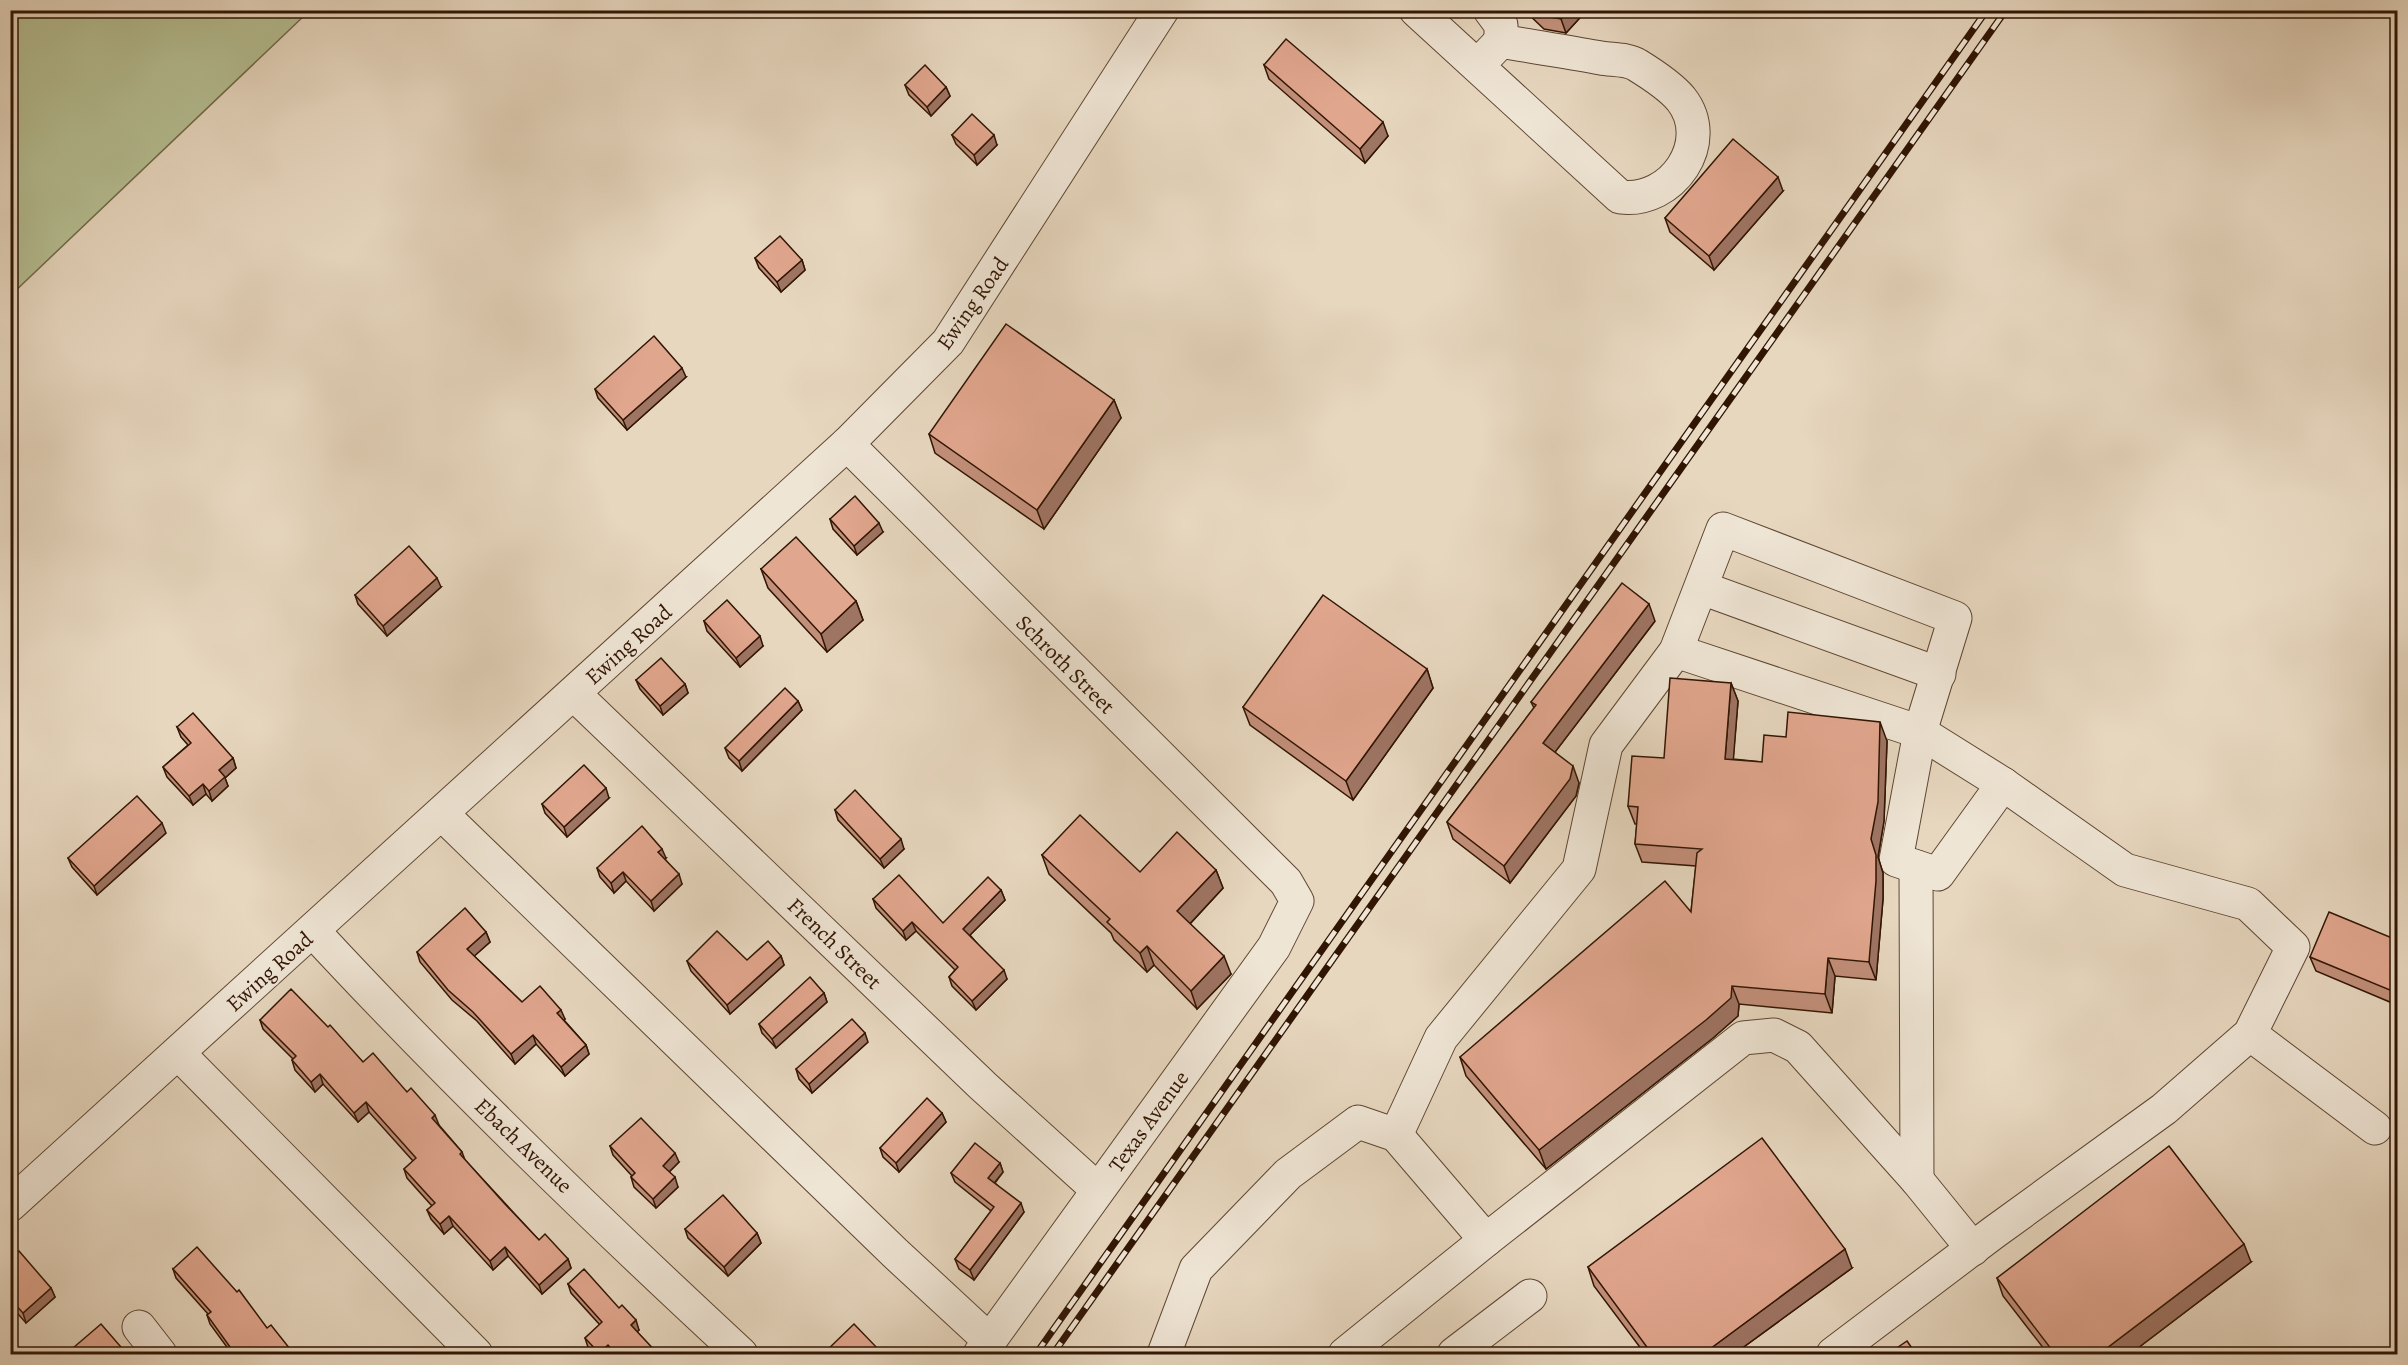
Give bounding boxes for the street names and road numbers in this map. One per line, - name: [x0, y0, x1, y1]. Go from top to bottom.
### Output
- street label: Ewing Road: [930, 251, 1016, 356]
- street label: Ewing Road: [579, 598, 679, 692]
- street label: Schroth Street: [1009, 609, 1121, 721]
- street label: French Street: [781, 891, 888, 996]
- street label: Ewing Road: [220, 925, 320, 1019]
- street label: Texas Avenue: [1102, 1065, 1196, 1179]
- street label: Ebach Avenue: [468, 1091, 579, 1200]

